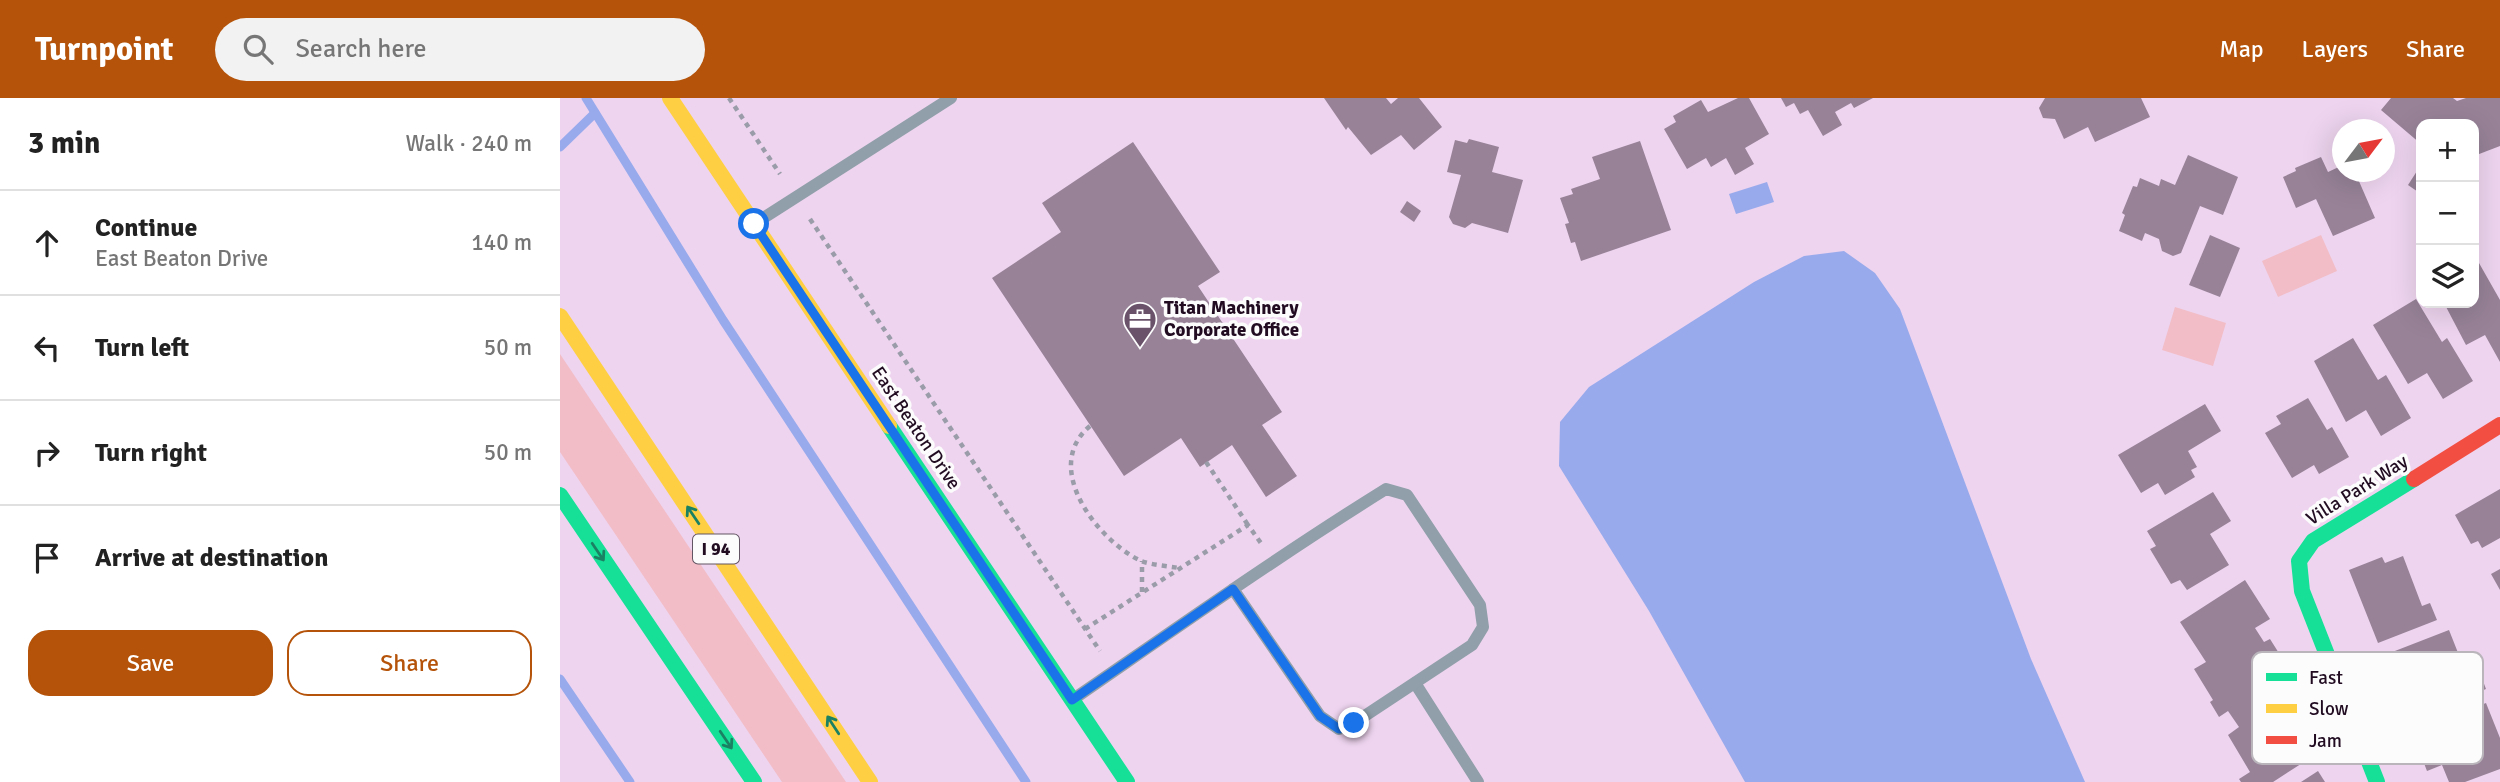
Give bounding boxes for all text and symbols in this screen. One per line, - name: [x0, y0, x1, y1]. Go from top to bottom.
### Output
- search box: [215, 18, 705, 81]
- text: Turnpoint: [35, 29, 173, 70]
- icon: search: [239, 30, 277, 68]
- text: Search here: [295, 33, 427, 65]
- text: Map: [2219, 34, 2264, 64]
- text: Layers: [2302, 34, 2368, 64]
- text: Share: [2406, 34, 2465, 64]
- north arrow: [2332, 119, 2395, 182]
- map controls: [2416, 119, 2479, 308]
- button: +: [2416, 119, 2479, 182]
- text: 3 min: [28, 125, 100, 162]
- text: Walk · 240 m: [406, 129, 532, 158]
- button: −: [2416, 182, 2479, 245]
- route start: [738, 208, 769, 239]
- text: Continue: [95, 212, 197, 244]
- icon: ahead: [28, 224, 66, 262]
- text: 140 m: [471, 228, 532, 257]
- text: East Beaton Drive: [95, 244, 268, 273]
- button: layers: [2416, 245, 2479, 308]
- place label: Titan Machinery Corporate Office: [1164, 296, 1299, 342]
- office icon: Titan Machinery Corporate Office: [1121, 300, 1159, 349]
- icon: left: [28, 329, 66, 367]
- text: Turn left: [95, 332, 189, 364]
- text: 50 m: [484, 333, 532, 362]
- street label: East Beaton Drive: [866, 362, 966, 494]
- icon: right: [28, 434, 66, 472]
- text: Turn right: [95, 437, 207, 469]
- text: 50 m: [484, 438, 532, 467]
- street label: Villa Park Way: [2302, 449, 2412, 531]
- one-way arrow: [686, 506, 701, 525]
- road number: I 94: [693, 534, 739, 564]
- icon: arrive: [28, 539, 66, 577]
- text: Arrive at destination: [95, 542, 328, 574]
- one-way arrow: [591, 542, 605, 561]
- button: Save: [28, 630, 273, 696]
- button: Share: [287, 630, 532, 696]
- legend: [2252, 652, 2483, 764]
- text: Fast: [2309, 666, 2343, 690]
- text: Slow: [2309, 697, 2349, 721]
- route end: [1338, 707, 1369, 738]
- one-way arrow: [825, 716, 840, 735]
- text: Jam: [2309, 729, 2342, 753]
- one-way arrow: [719, 730, 733, 750]

